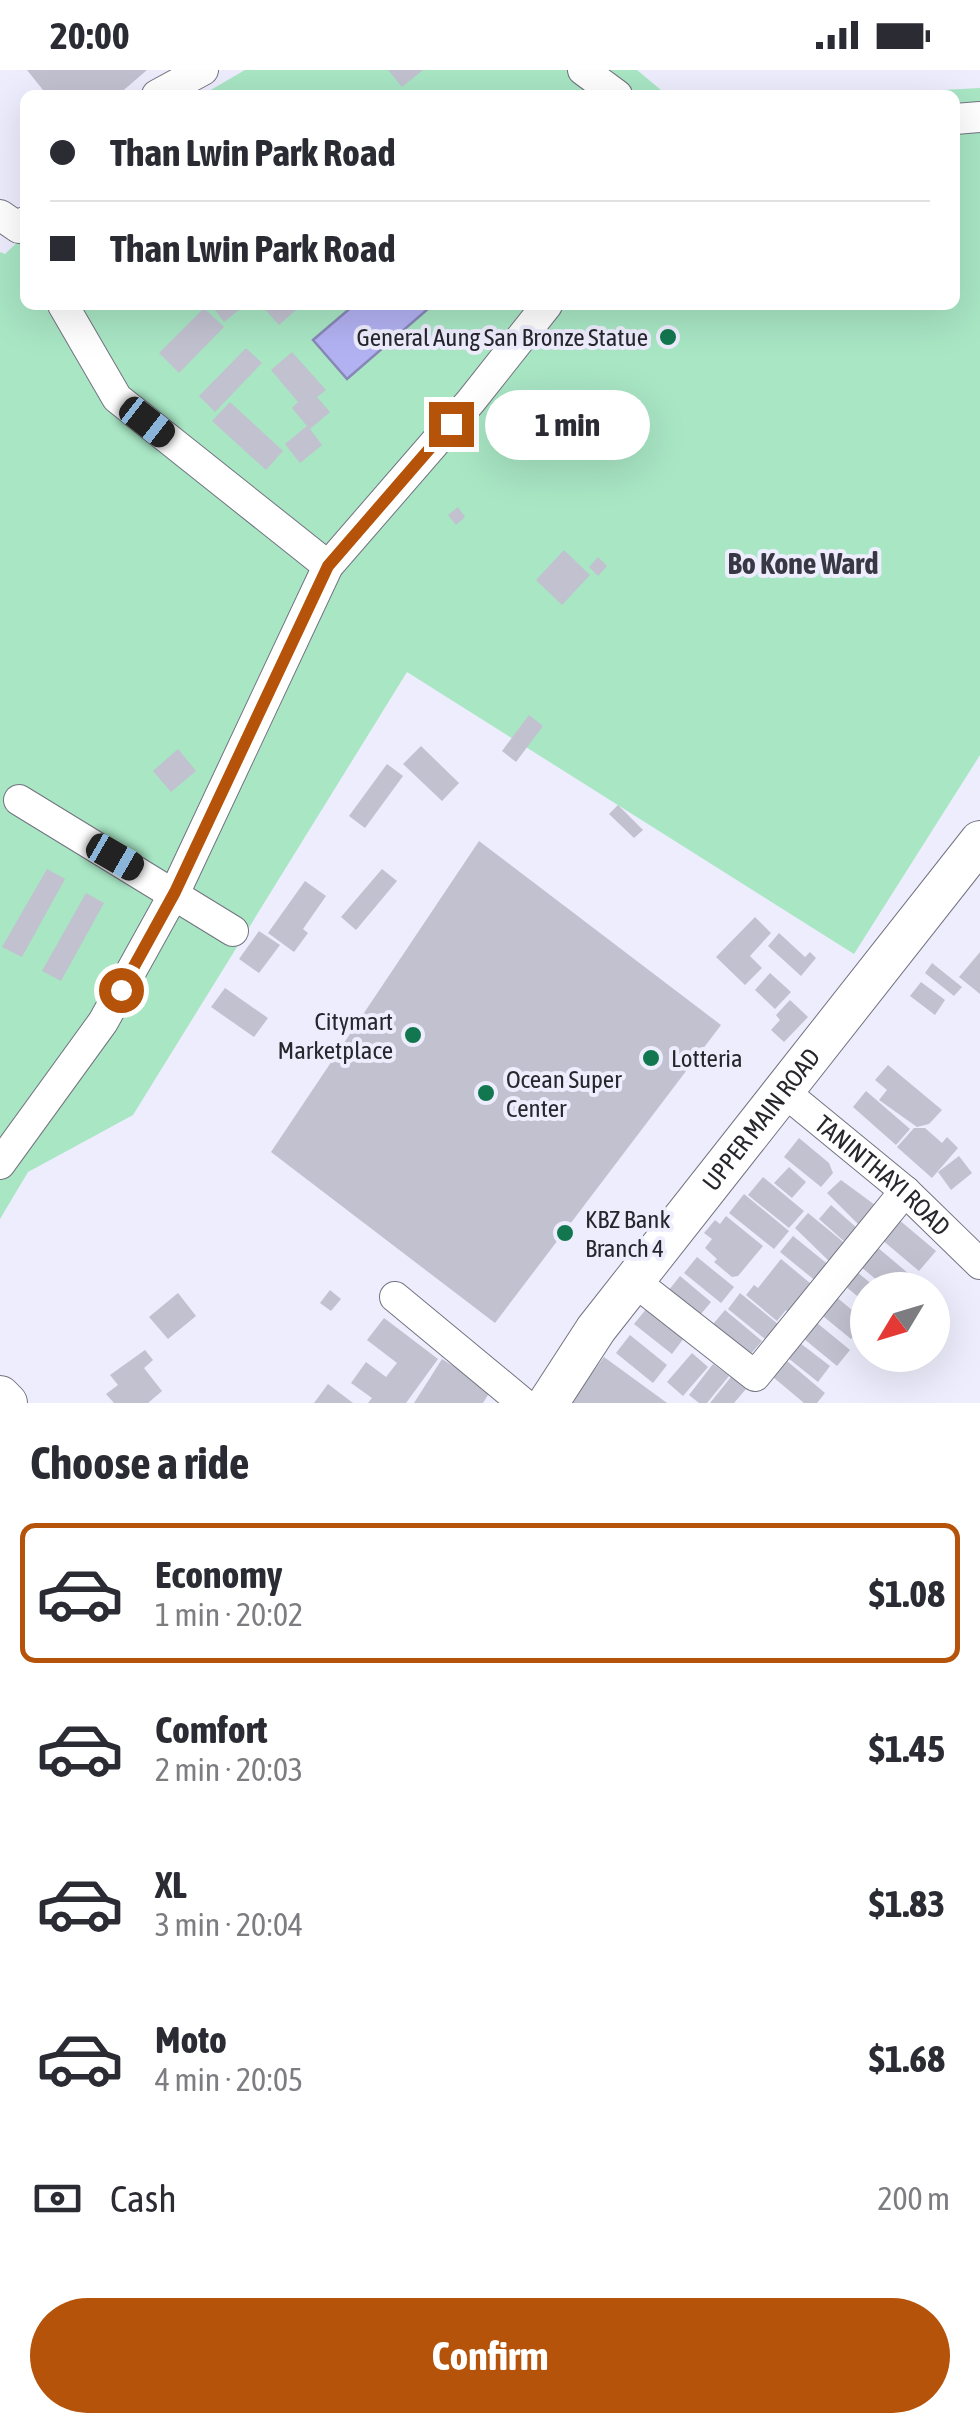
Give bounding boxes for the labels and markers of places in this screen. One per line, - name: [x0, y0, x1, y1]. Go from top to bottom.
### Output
- place label: General Aung San Bronze Statue: [356, 323, 648, 351]
- marker: General Aung San Bronze Statue: [657, 326, 679, 348]
- place label: Citymart Marketplace: [277, 1007, 393, 1064]
- marker: Citymart Marketplace: [402, 1024, 424, 1046]
- place label: Lotteria: [671, 1044, 743, 1072]
- marker: Lotteria: [640, 1047, 662, 1069]
- place label: Ocean Super Center: [506, 1065, 622, 1122]
- marker: Ocean Super Center: [475, 1082, 497, 1104]
- place label: KBZ Bank Branch 4: [585, 1205, 670, 1262]
- marker: KBZ Bank Branch 4: [554, 1222, 576, 1244]

